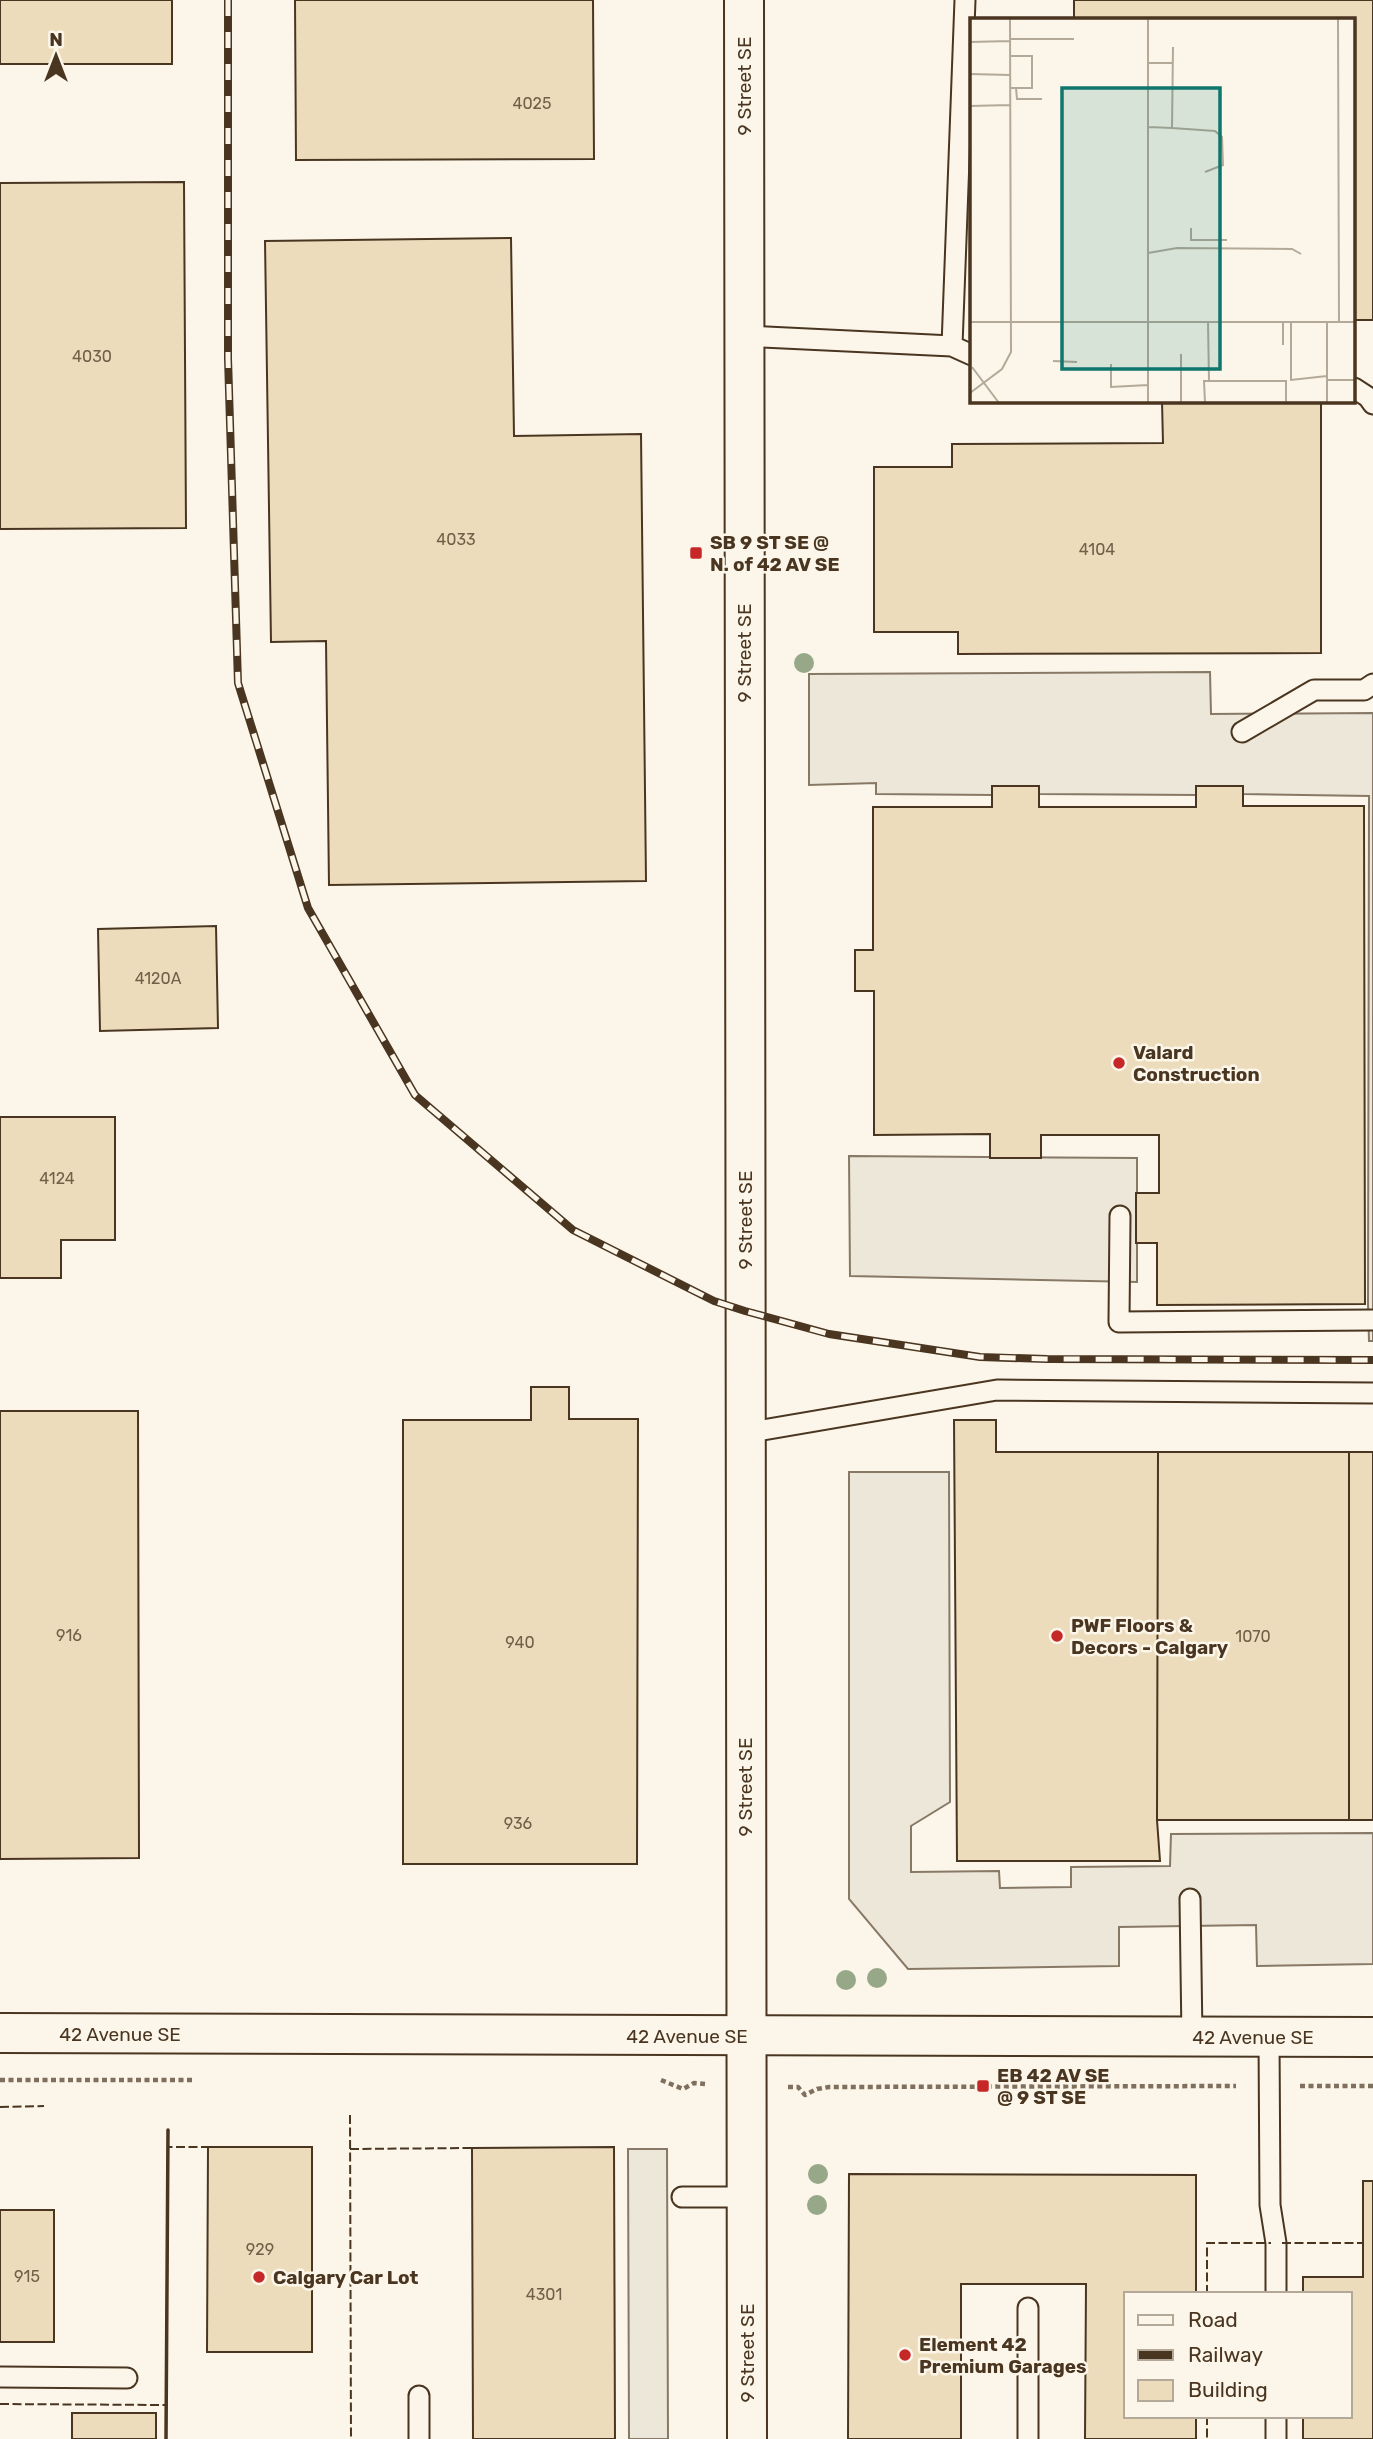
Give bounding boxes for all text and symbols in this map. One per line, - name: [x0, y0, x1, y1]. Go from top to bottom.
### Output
- inset map: [970, 18, 1356, 402]
- north arrow: [21, 21, 91, 91]
- text: N: [49, 28, 63, 51]
- street label: 9 Street SE: [733, 37, 756, 135]
- house number: 4025: [513, 94, 552, 113]
- house number: 4030: [72, 347, 112, 366]
- house number: 4033: [436, 530, 476, 549]
- place label: SB 9 ST SE @ N. of 42 AV SE: [710, 531, 840, 576]
- house number: 4104: [1079, 540, 1115, 559]
- marker: SB 9 ST SE @ N. of 42 AV SE: [688, 545, 704, 561]
- street label: 9 Street SE: [733, 604, 756, 702]
- house number: 4120A: [135, 969, 182, 988]
- place label: Valard Construction: [1133, 1041, 1260, 1086]
- marker: Valard Construction: [1111, 1055, 1127, 1071]
- house number: 4124: [39, 1169, 75, 1188]
- street label: 9 Street SE: [734, 1171, 757, 1269]
- place label: PWF Floors & Decors - Calgary: [1071, 1614, 1229, 1659]
- house number: 916: [56, 1626, 82, 1645]
- house number: 1070: [1235, 1627, 1271, 1646]
- marker: PWF Floors & Decors - Calgary: [1049, 1628, 1065, 1644]
- house number: 940: [505, 1633, 535, 1652]
- street label: 9 Street SE: [734, 1738, 757, 1836]
- house number: 936: [504, 1814, 533, 1833]
- street label: 42 Avenue SE: [59, 2023, 181, 2046]
- street label: 42 Avenue SE: [626, 2025, 748, 2048]
- street label: 42 Avenue SE: [1192, 2026, 1314, 2049]
- place label: EB 42 AV SE @ 9 ST SE: [997, 2064, 1109, 2109]
- marker: EB 42 AV SE @ 9 ST SE: [975, 2078, 991, 2094]
- house number: 929: [246, 2240, 274, 2259]
- place label: Calgary Car Lot: [273, 2266, 418, 2289]
- house number: 915: [14, 2267, 40, 2286]
- marker: Calgary Car Lot: [251, 2269, 267, 2285]
- house number: 4301: [526, 2285, 562, 2304]
- legend: [1124, 2292, 1352, 2418]
- street label: 9 Street SE: [736, 2304, 759, 2402]
- text: Road: [1188, 2307, 1238, 2332]
- place label: Element 42 Premium Garages: [919, 2333, 1087, 2378]
- text: Railway: [1188, 2342, 1263, 2367]
- marker: Element 42 Premium Garages: [897, 2347, 913, 2363]
- text: Building: [1188, 2377, 1268, 2402]

